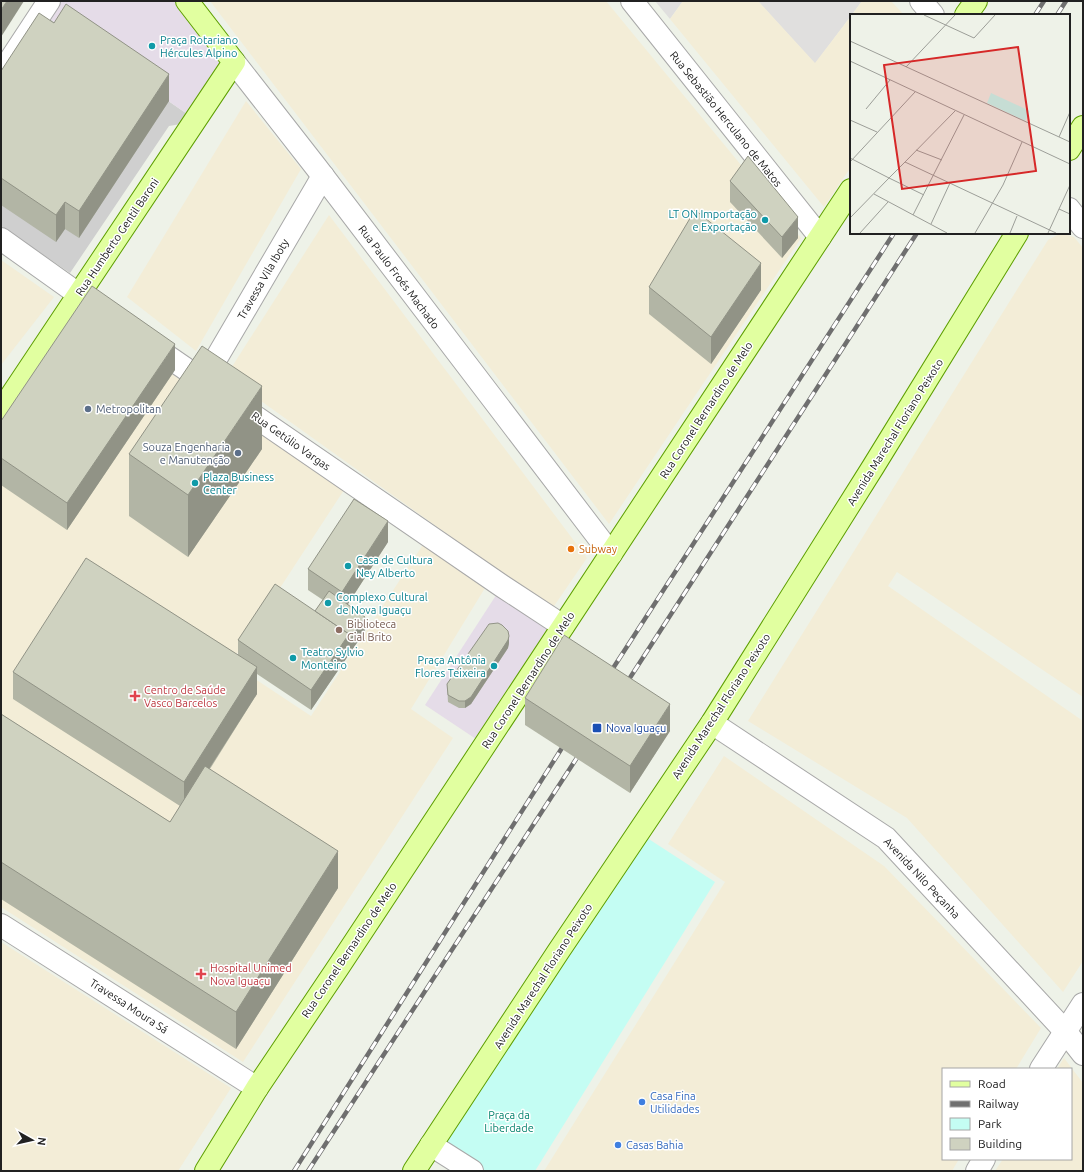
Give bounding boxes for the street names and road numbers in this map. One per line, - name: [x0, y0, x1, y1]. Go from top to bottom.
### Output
- street label: Rua Sebastião Herculano de Matos: [668, 49, 784, 189]
- street label: Rua Humberto Gentil Baroni: [73, 176, 161, 298]
- street label: Rua Paulo Froés Machado: [356, 223, 442, 331]
- street label: Travessa Vila Iboty: [235, 236, 291, 321]
- street label: Rua Coronel Bernardino de Melo: [657, 339, 755, 481]
- street label: Avenida Marechal Floriano Peixoto: [845, 357, 945, 507]
- street label: Rua Getúlio Vargas: [249, 409, 333, 473]
- street label: Rua Coronel Bernardino de Melo: [479, 609, 577, 751]
- street label: Avenida Marechal Floriano Peixoto: [670, 631, 772, 781]
- street label: Avenida Nilo Peçanha: [882, 835, 962, 921]
- street label: Rua Coronel Bernardino de Melo: [299, 880, 399, 1020]
- street label: Avenida Marechal Floriano Peixoto: [492, 901, 594, 1051]
- street label: Travessa Moura Sá: [88, 976, 170, 1036]

